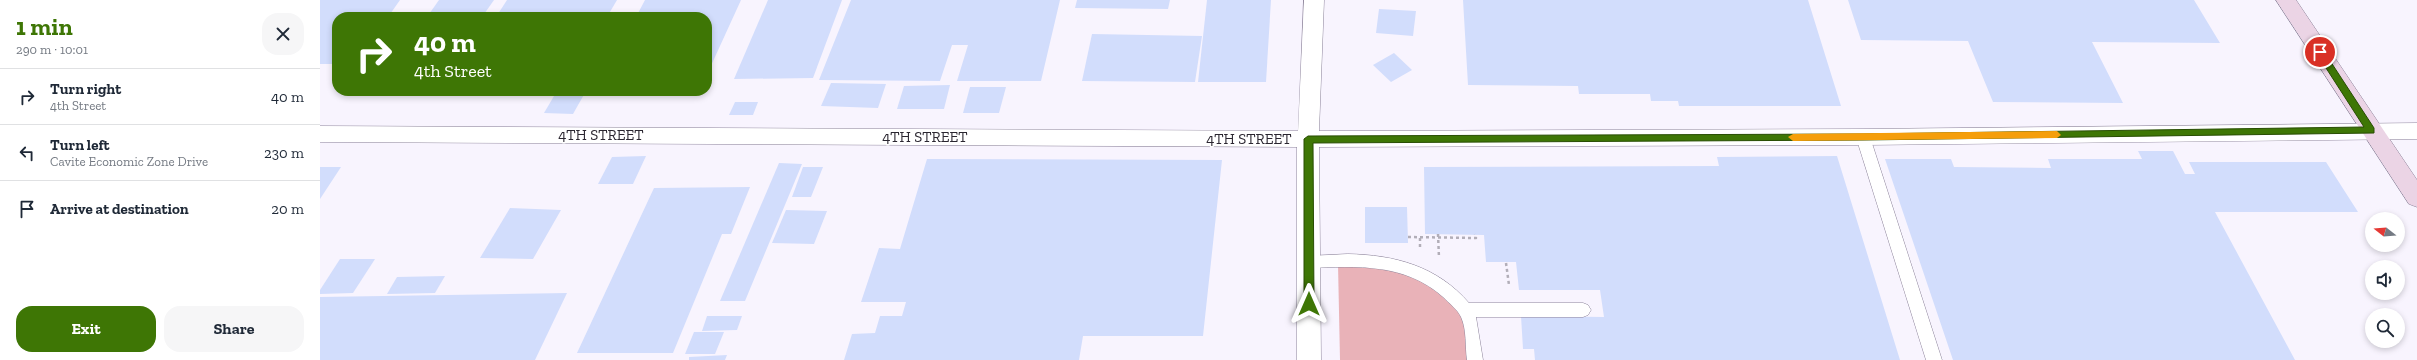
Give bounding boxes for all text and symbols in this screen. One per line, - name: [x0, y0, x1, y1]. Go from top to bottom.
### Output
- text: 1 min: [16, 12, 73, 41]
- button: close: [262, 13, 304, 55]
- text: 40 m: [414, 26, 476, 59]
- icon: right: [348, 28, 400, 80]
- pin: [2303, 35, 2337, 69]
- icon: arrive: [2309, 41, 2331, 63]
- text: 290 m · 10:01: [16, 42, 88, 57]
- text: 4th Street: [414, 60, 492, 82]
- text: Turn right: [50, 80, 121, 98]
- icon: right: [16, 86, 38, 108]
- text: 40 m: [271, 88, 304, 106]
- text: 4th Street: [50, 98, 106, 113]
- street label: 4TH STREET: [558, 126, 644, 144]
- street label: 4TH STREET: [882, 128, 968, 146]
- street label: 4TH STREET: [1206, 130, 1292, 148]
- text: Turn left: [50, 136, 110, 154]
- icon: left: [16, 142, 38, 164]
- text: 230 m: [264, 144, 304, 162]
- text: Cavite Economic Zone Drive: [50, 154, 208, 169]
- icon: arrive: [16, 198, 38, 220]
- text: Arrive at destination: [50, 200, 189, 218]
- text: 20 m: [271, 200, 304, 218]
- north arrow: [2365, 212, 2405, 252]
- map controls: [2365, 212, 2405, 348]
- button: sound: [2365, 260, 2405, 300]
- position arrow: [1288, 283, 1330, 325]
- button: Exit: [16, 306, 156, 352]
- button: Share: [164, 306, 304, 352]
- button: search: [2365, 308, 2405, 348]

